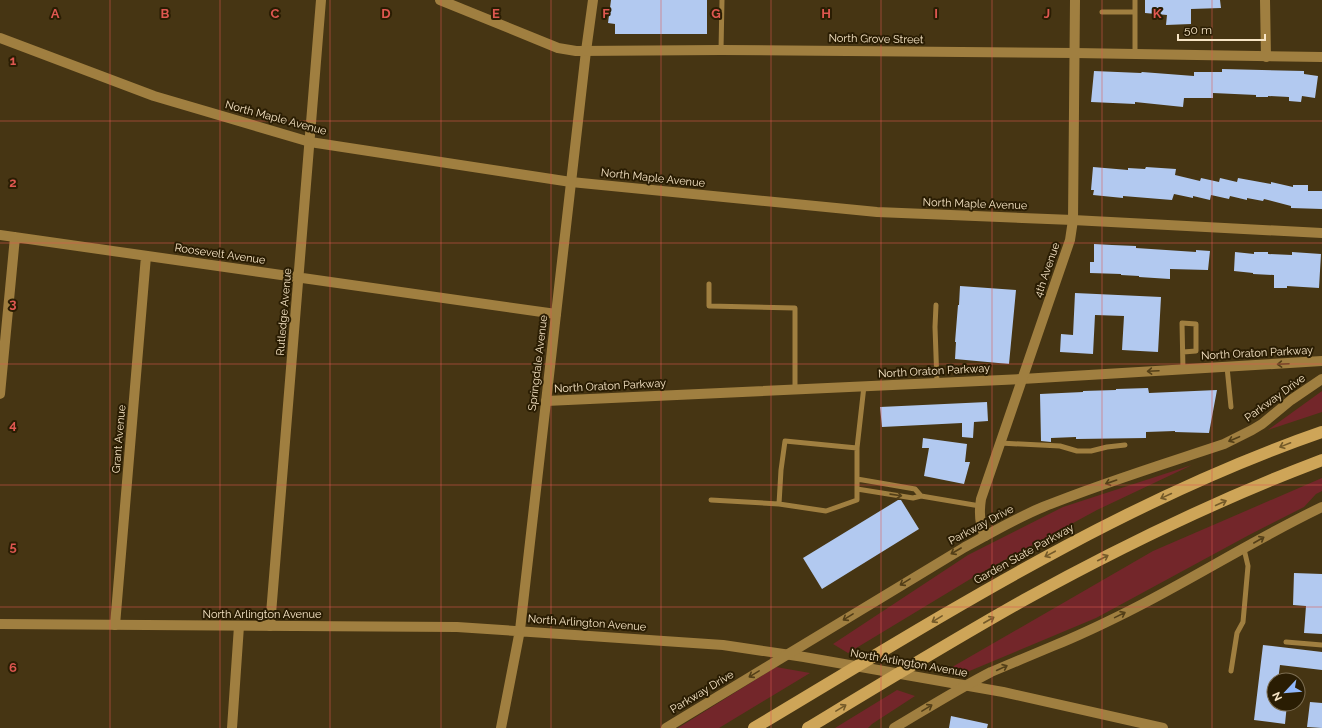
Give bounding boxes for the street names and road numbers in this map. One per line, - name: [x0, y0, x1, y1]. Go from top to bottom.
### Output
- street label: North Grove Street: [828, 32, 924, 46]
- street label: North Maple Avenue: [224, 98, 329, 138]
- street label: North Maple Avenue: [600, 166, 706, 190]
- street label: North Maple Avenue: [923, 196, 1028, 212]
- street label: 4th Avenue: [1032, 240, 1063, 299]
- street label: Roosevelt Avenue: [174, 241, 267, 267]
- street label: Rutledge Avenue: [274, 267, 294, 356]
- street label: Springdale Avenue: [526, 314, 550, 412]
- street label: North Oraton Parkway: [1201, 344, 1313, 362]
- street label: North Oraton Parkway: [878, 362, 990, 380]
- street label: Parkway Drive: [1242, 371, 1308, 424]
- street label: North Oraton Parkway: [554, 377, 666, 395]
- street label: Grant Avenue: [110, 404, 129, 474]
- street label: Parkway Drive: [946, 502, 1016, 548]
- street label: Garden State Parkway: [972, 521, 1076, 587]
- street label: North Arlington Avenue: [203, 608, 322, 621]
- street label: North Arlington Avenue: [527, 612, 647, 634]
- street label: North Arlington Avenue: [849, 646, 969, 680]
- street label: Parkway Drive: [668, 668, 737, 716]

